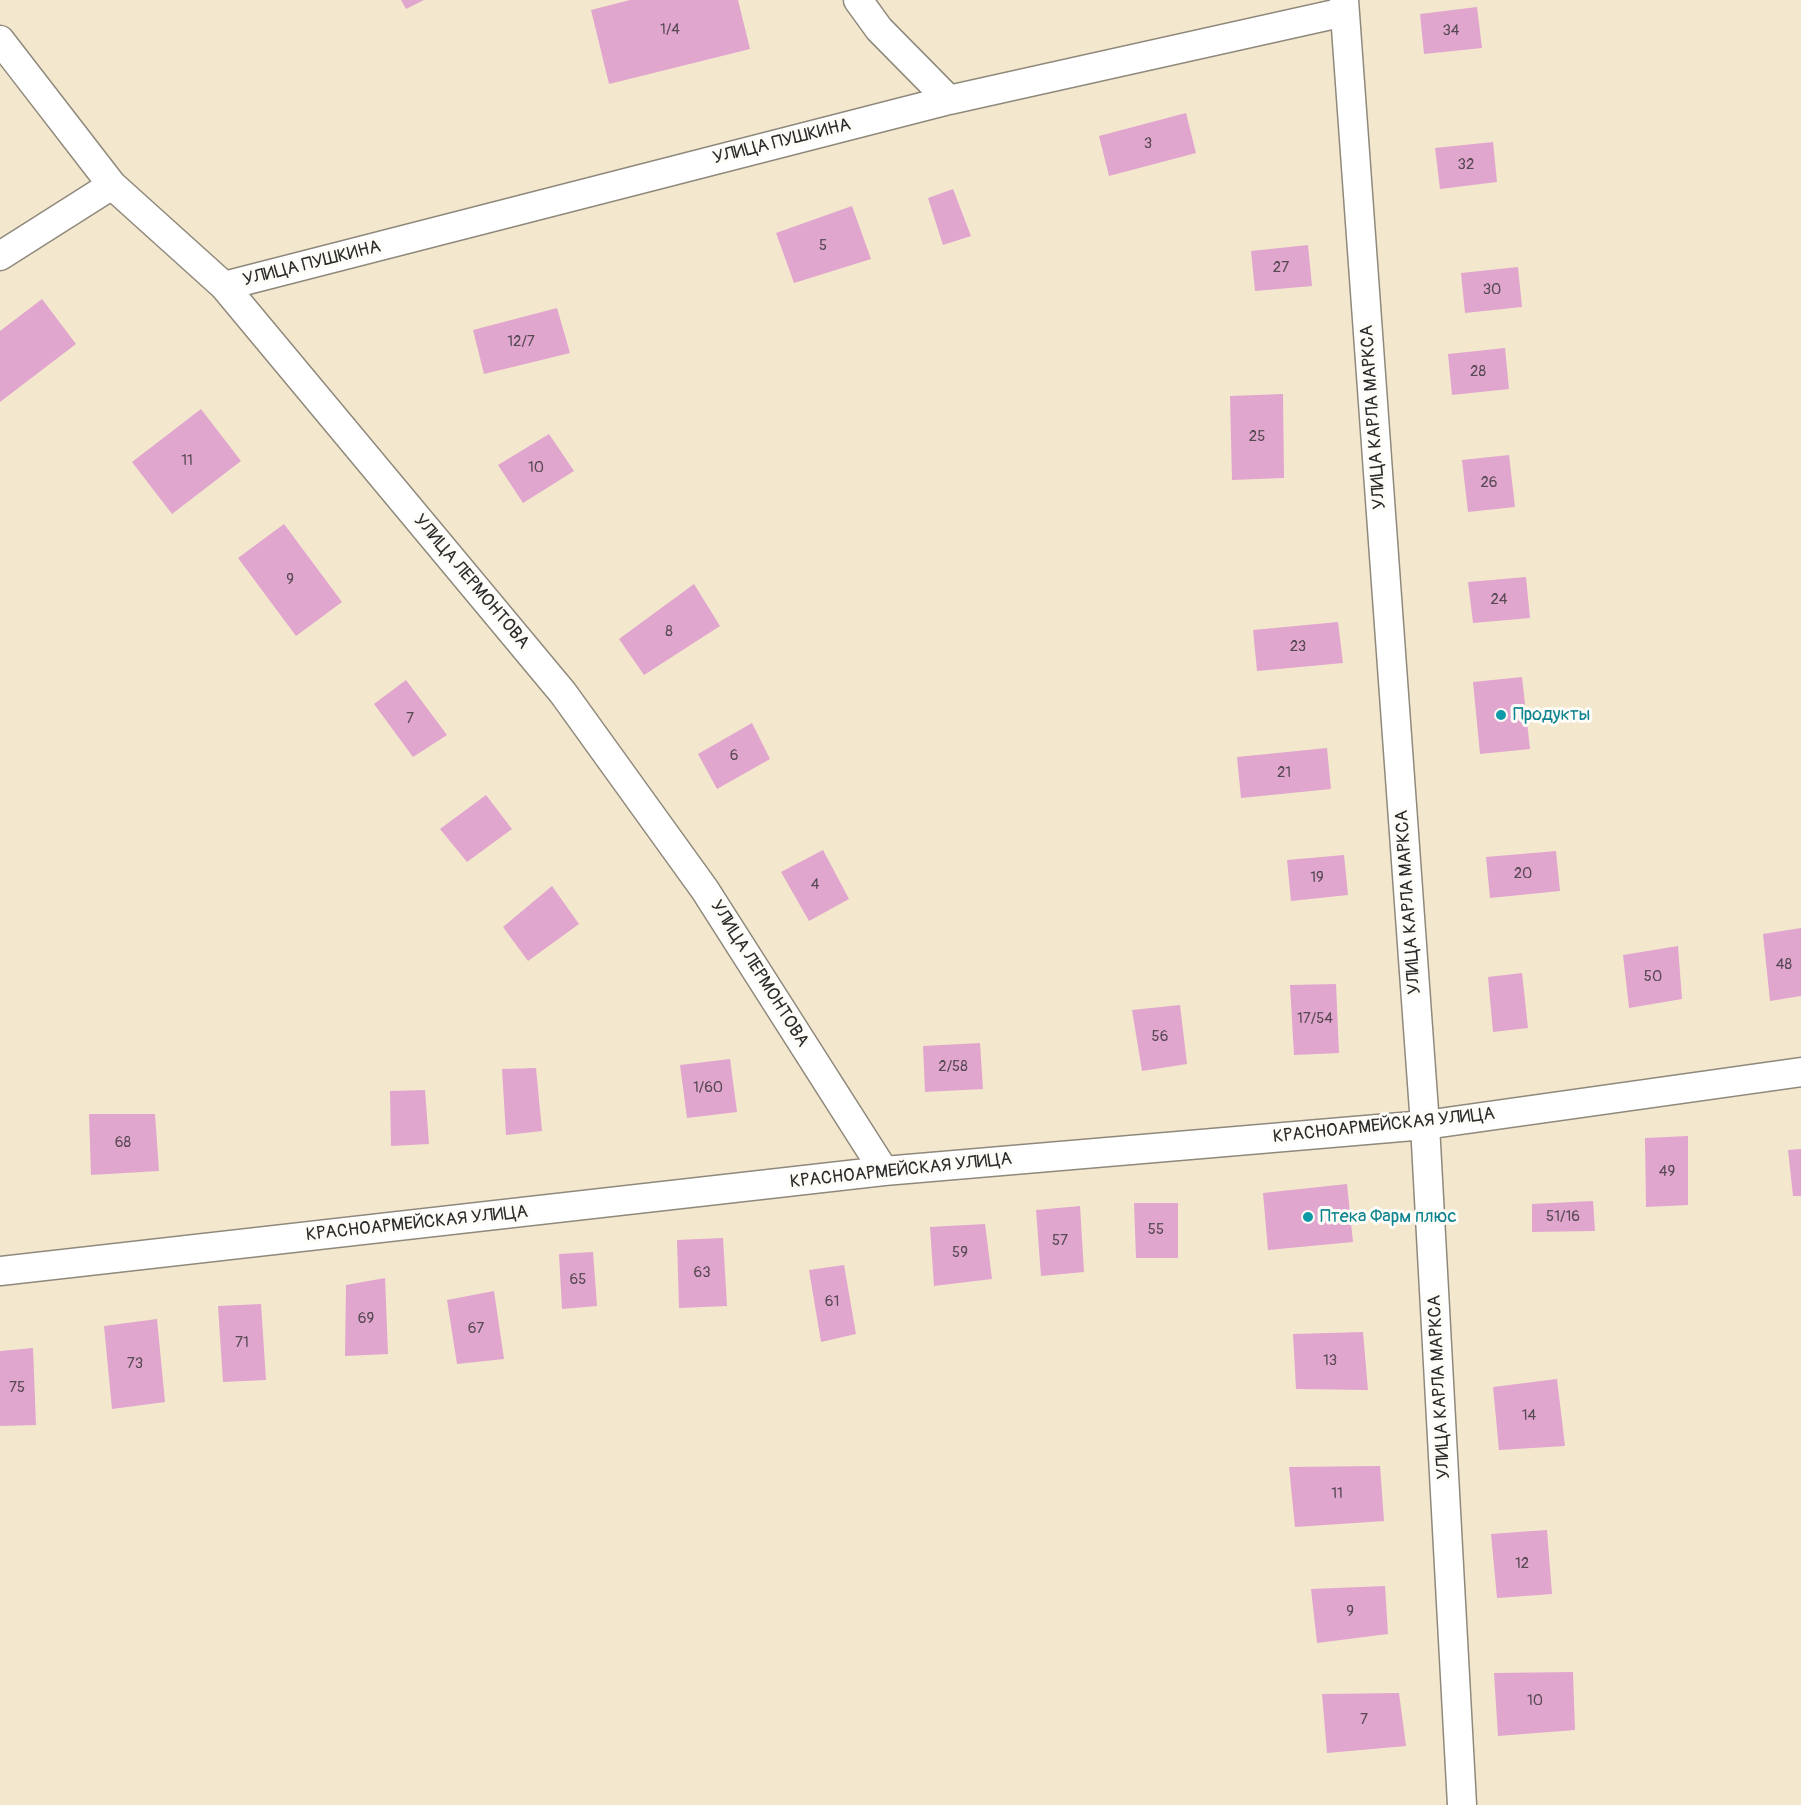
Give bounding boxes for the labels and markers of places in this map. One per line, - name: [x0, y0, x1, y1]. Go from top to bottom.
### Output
- place label: Продукты: [1513, 704, 1590, 726]
- marker: Продукты: [1494, 708, 1508, 722]
- place label: Птека Фарм плюс: [1320, 1206, 1457, 1228]
- marker: Птека Фарм плюс: [1301, 1210, 1315, 1224]

